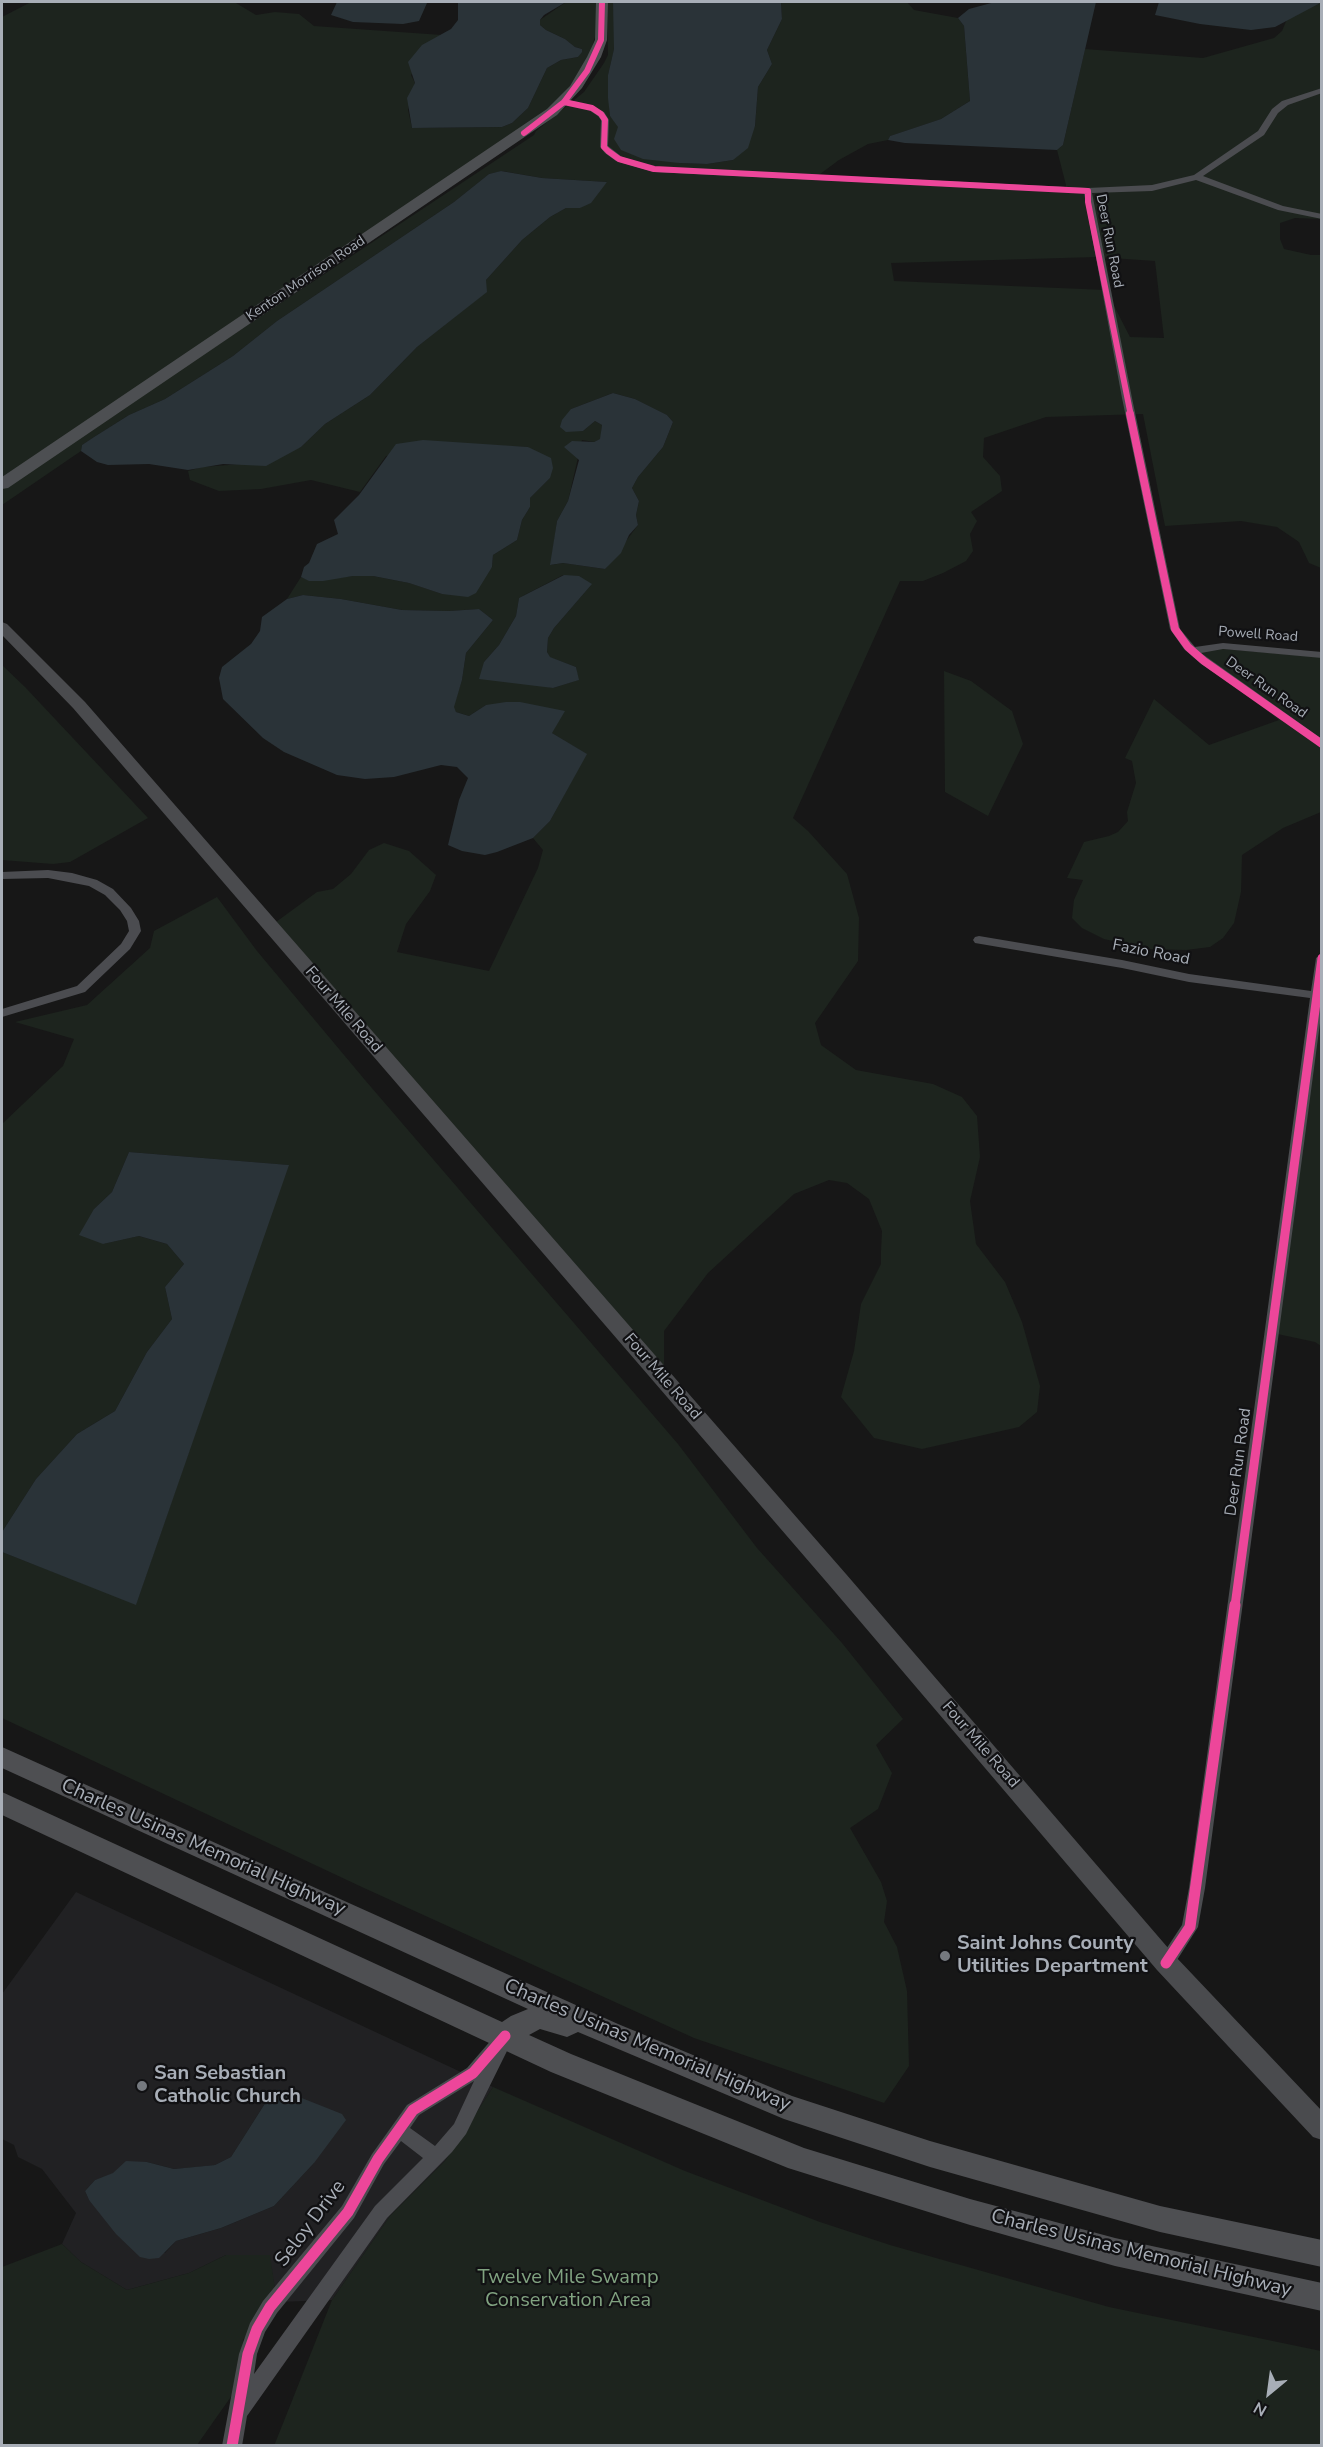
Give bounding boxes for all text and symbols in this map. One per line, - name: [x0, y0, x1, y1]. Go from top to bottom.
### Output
- street label: Deer Run Road: [1092, 193, 1126, 289]
- street label: Kenton Morrison Road: [243, 233, 369, 325]
- street label: Powell Road: [1218, 624, 1298, 646]
- street label: Deer Run Road: [1222, 654, 1310, 722]
- street label: Fazio Road: [1111, 936, 1191, 970]
- street label: Four Mile Road: [300, 963, 386, 1057]
- street label: Four Mile Road: [619, 1330, 705, 1424]
- street label: Deer Run Road: [1222, 1407, 1256, 1517]
- street label: Four Mile Road: [937, 1698, 1023, 1792]
- street label: Charles Usinas Memorial Highway: [57, 1774, 349, 1922]
- place label: Saint Johns County Utilities Department: [957, 1932, 1148, 1979]
- marker: Saint Johns County Utilities Department: [938, 1949, 952, 1963]
- street label: Charles Usinas Memorial Highway: [500, 1975, 794, 2117]
- place label: San Sebastian Catholic Church: [154, 2062, 301, 2109]
- marker: San Sebastian Catholic Church: [135, 2079, 149, 2093]
- street label: Seloy Drive: [271, 2176, 351, 2272]
- street label: Charles Usinas Memorial Highway: [988, 2205, 1294, 2303]
- park label: Twelve Mile Swamp Conservation Area: [477, 2266, 659, 2313]
- north arrow: [1239, 2363, 1299, 2423]
- text: N: [1250, 2396, 1271, 2421]

